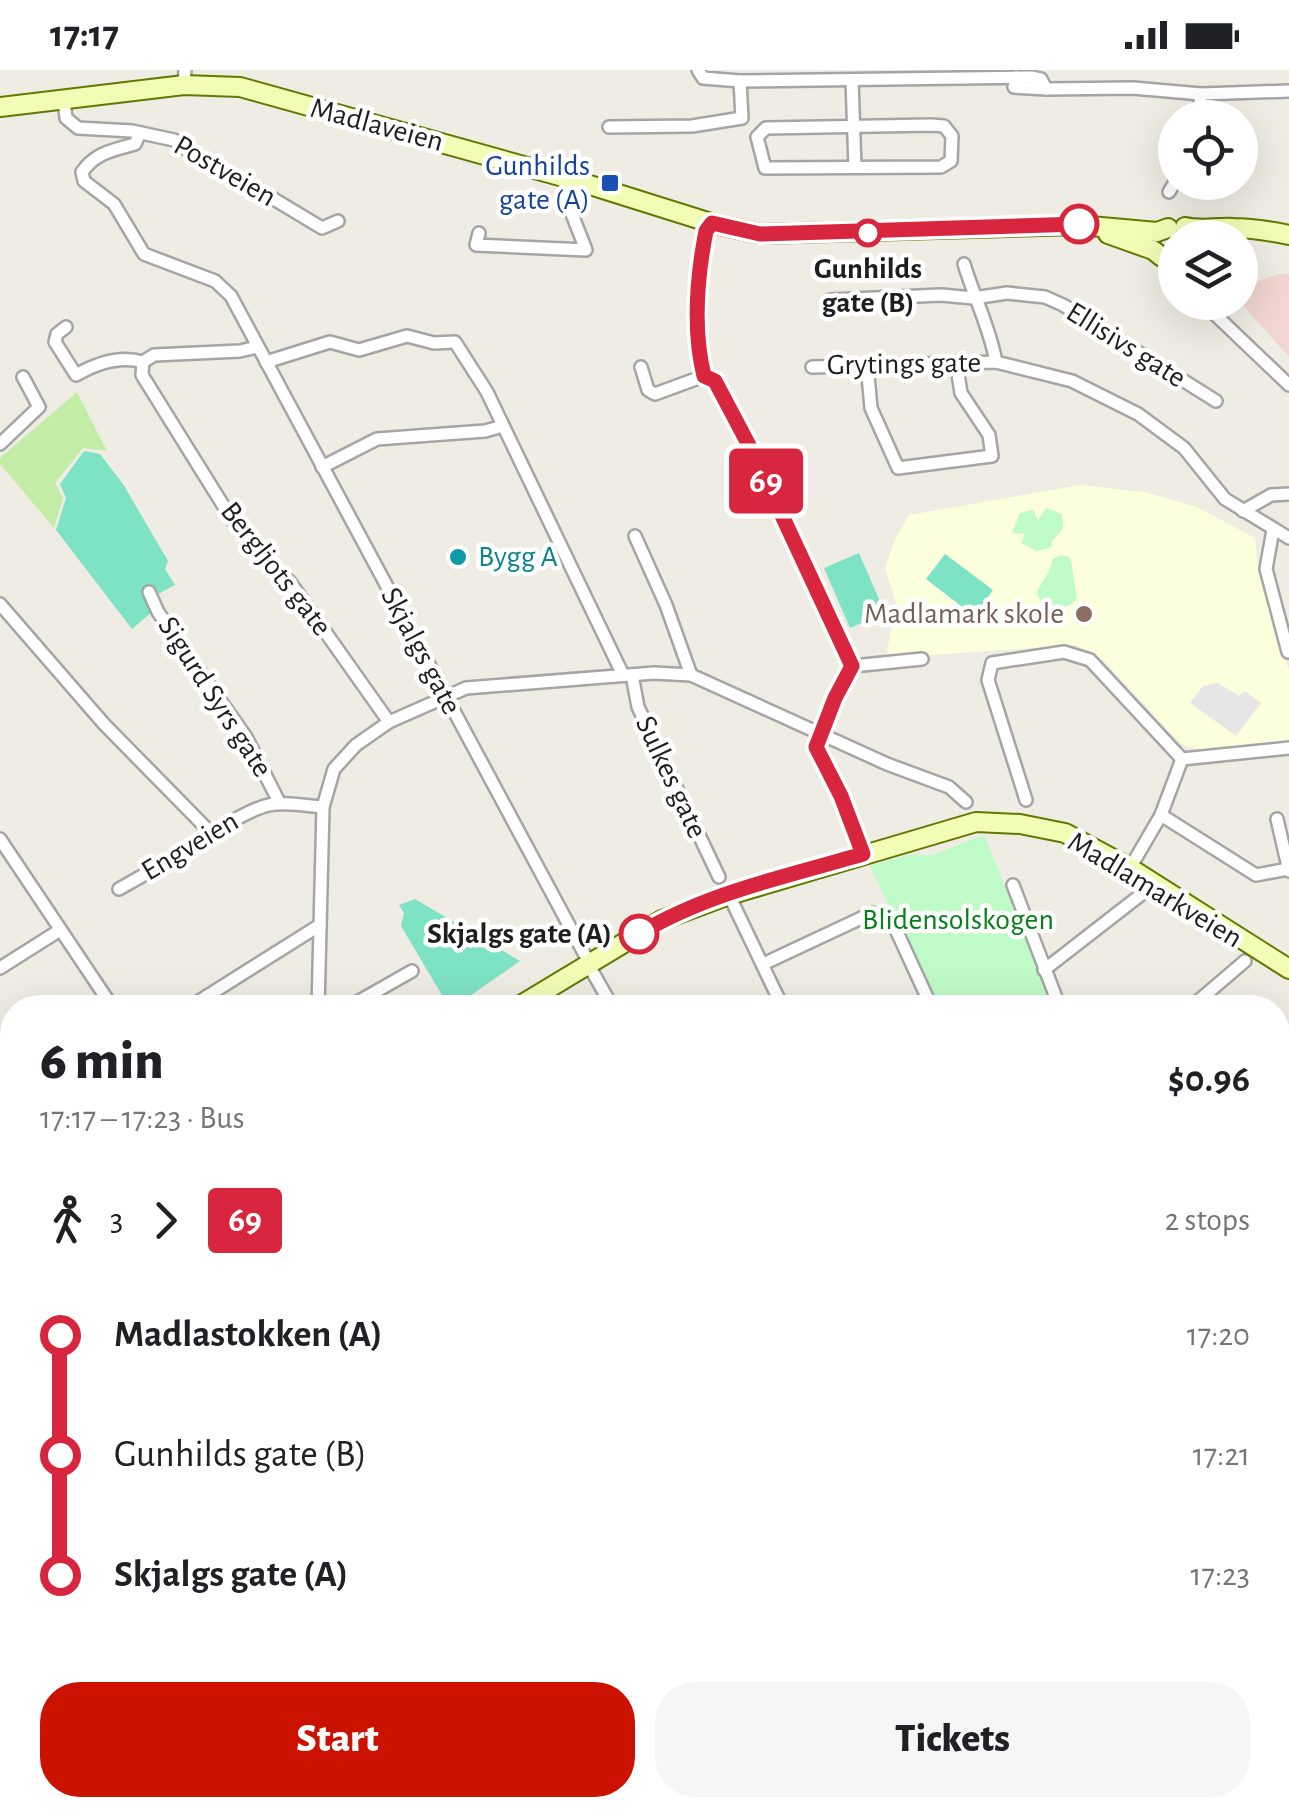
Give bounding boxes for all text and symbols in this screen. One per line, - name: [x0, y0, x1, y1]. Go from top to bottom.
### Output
- text: 17:17: [50, 16, 119, 54]
- street label: Madlaveien: [307, 93, 447, 157]
- map controls: [1158, 100, 1258, 320]
- button: locate: [1158, 100, 1258, 200]
- street label: Postveien: [169, 130, 281, 212]
- place label: Gunhilds gate (A): [485, 151, 590, 215]
- marker: Gunhilds gate (A): [599, 172, 621, 194]
- unlabelled marker: [1060, 205, 1098, 243]
- marker: Gunhilds gate (B): [855, 220, 881, 246]
- button: layers: [1158, 220, 1258, 320]
- place label: Gunhilds gate (B): [814, 254, 922, 318]
- street label: Ellisivs gate: [1061, 297, 1191, 393]
- street label: Grytings gate: [827, 348, 981, 380]
- line badge: 69: [721, 448, 811, 514]
- text: 69: [749, 464, 783, 499]
- street label: Bergljots gate: [215, 496, 337, 642]
- place label: Bygg A: [478, 542, 558, 572]
- marker: Bygg A: [447, 546, 469, 568]
- street label: Skjalgs gate: [375, 583, 467, 719]
- place label: Madlamark skole: [864, 599, 1064, 629]
- marker: Madlamark skole: [1073, 603, 1095, 625]
- street label: Sigurd Syrs gate: [152, 612, 278, 782]
- street label: Sulkes gate: [630, 711, 712, 843]
- street label: Engveien: [136, 806, 244, 886]
- street label: Madlamarkveien: [1063, 826, 1247, 954]
- park label: Blidensolskogen: [862, 905, 1054, 935]
- marker: Skjalgs gate (A): [620, 915, 658, 953]
- place label: Skjalgs gate (A): [427, 919, 612, 949]
- text: 6 min: [40, 1034, 164, 1089]
- text: $0.96: [1168, 1061, 1250, 1099]
- text: 17:17 – 17:23 · Bus: [40, 1102, 244, 1134]
- icon: walk: [40, 1193, 95, 1248]
- icon: forward: [138, 1193, 193, 1248]
- text: 69: [228, 1203, 262, 1238]
- text: 3: [110, 1204, 123, 1236]
- text: 2 stops: [1165, 1204, 1250, 1236]
- text: Madlastokken (A): [114, 1316, 383, 1354]
- text: 17:20: [1187, 1319, 1250, 1351]
- text: Gunhilds gate (B): [114, 1436, 367, 1474]
- text: 17:21: [1193, 1439, 1250, 1471]
- text: Skjalgs gate (A): [114, 1556, 348, 1594]
- text: 17:23: [1191, 1559, 1250, 1591]
- button: Start: [40, 1682, 635, 1797]
- button: Tickets: [655, 1682, 1250, 1797]

